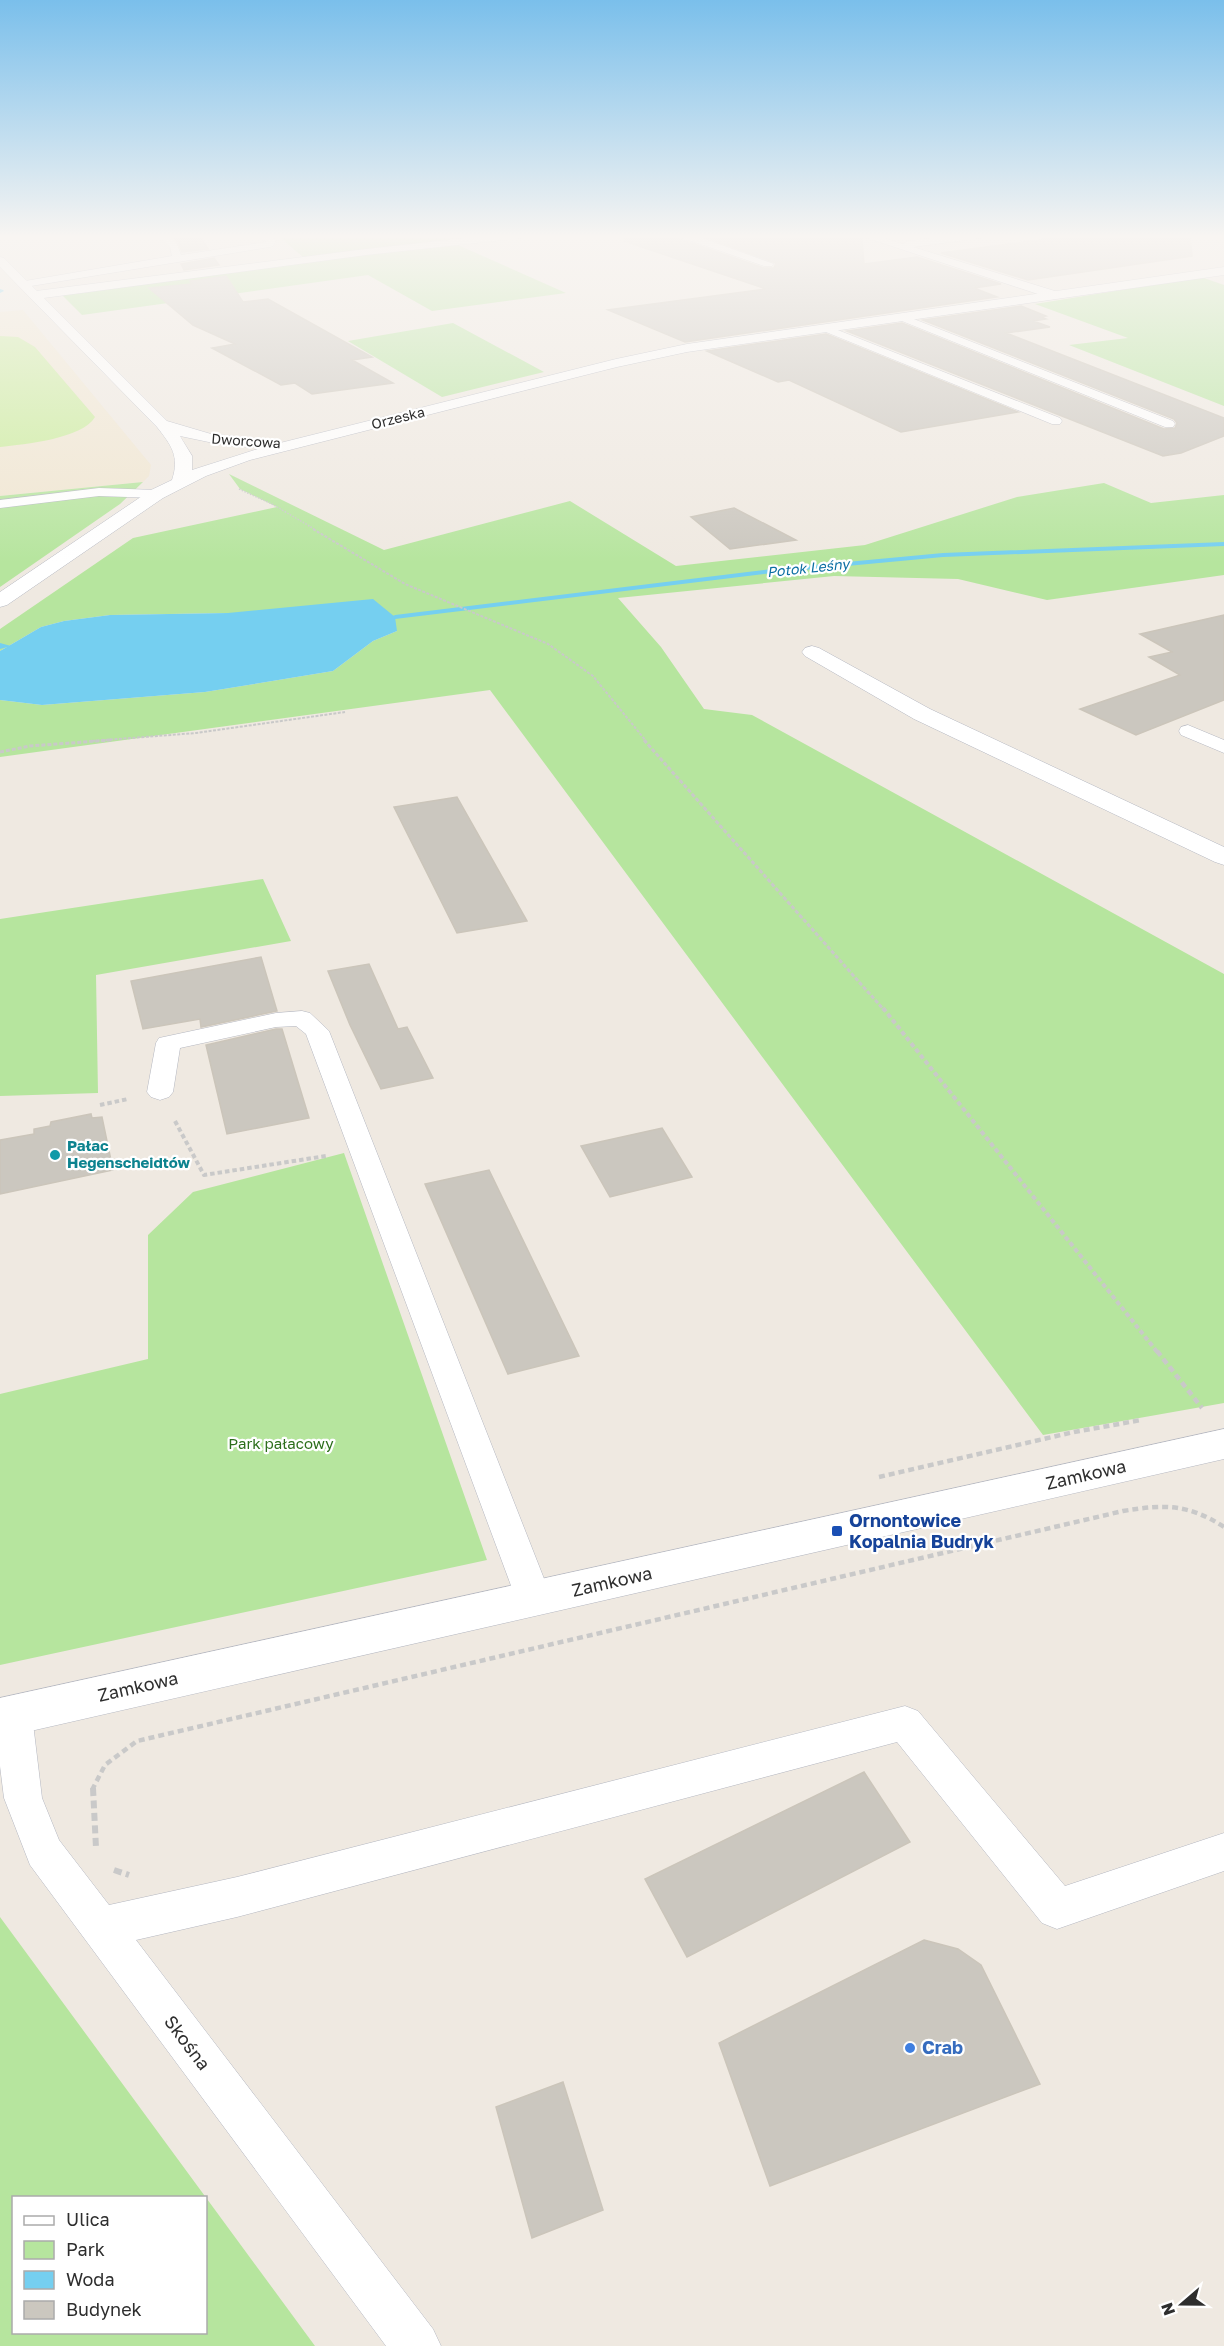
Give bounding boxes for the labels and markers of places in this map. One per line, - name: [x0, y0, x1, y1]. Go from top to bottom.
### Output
- place label: Pałac Hegenscheidtów: [67, 1136, 191, 1171]
- marker: Pałac Hegenscheidtów: [48, 1148, 62, 1162]
- place label: Ornontowice Kopalnia Budryk: [849, 1509, 995, 1552]
- marker: Ornontowice Kopalnia Budryk: [830, 1524, 844, 1538]
- place label: Crab: [922, 2036, 963, 2058]
- marker: Crab: [903, 2041, 917, 2055]

